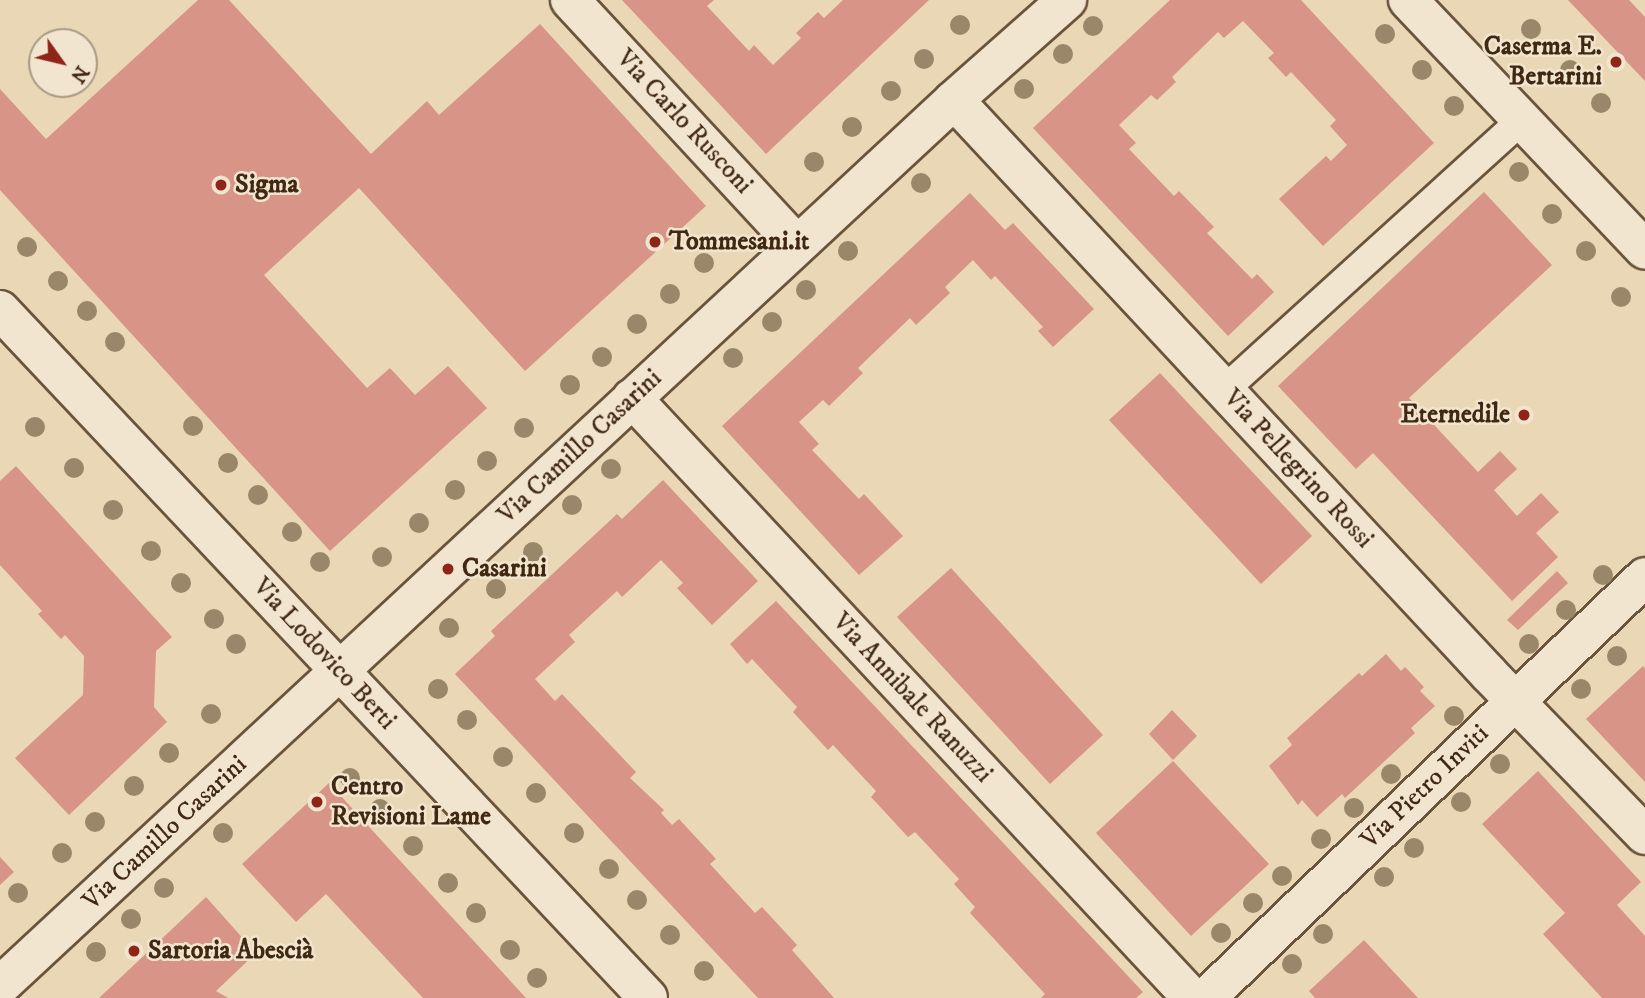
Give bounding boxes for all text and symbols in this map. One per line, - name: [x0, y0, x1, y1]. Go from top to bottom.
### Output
- north arrow: [28, 28, 98, 98]
- place label: Caserma E. Bertarini: [1484, 31, 1602, 92]
- street label: Via Carlo Rusconi: [609, 43, 759, 201]
- marker: Caserma E. Bertarini: [1608, 54, 1624, 70]
- text: N: [65, 61, 93, 87]
- place label: Sigma: [235, 169, 299, 201]
- marker: Sigma: [213, 177, 229, 193]
- place label: Tommesani.it: [669, 226, 809, 258]
- marker: Tommesani.it: [647, 234, 663, 250]
- street label: Via Camillo Casarini: [492, 363, 668, 531]
- street label: Via Pellegrino Rossi: [1216, 383, 1380, 555]
- place label: Eternedile: [1400, 399, 1510, 431]
- marker: Eternedile: [1516, 407, 1532, 423]
- place label: Casarini: [462, 553, 547, 585]
- marker: Casarini: [440, 561, 456, 577]
- street label: Via Lodovico Berti: [246, 572, 402, 736]
- street label: Via Annibale Ranuzzi: [825, 607, 999, 789]
- street label: Via Pietro Inviti: [1355, 718, 1495, 856]
- street label: Via Camillo Casarini: [77, 749, 253, 917]
- place label: Centro Revisioni Lame: [331, 771, 491, 832]
- marker: Centro Revisioni Lame: [309, 794, 325, 810]
- place label: Sartoria Abescià: [148, 935, 313, 967]
- marker: Sartoria Abescià: [126, 943, 142, 959]

